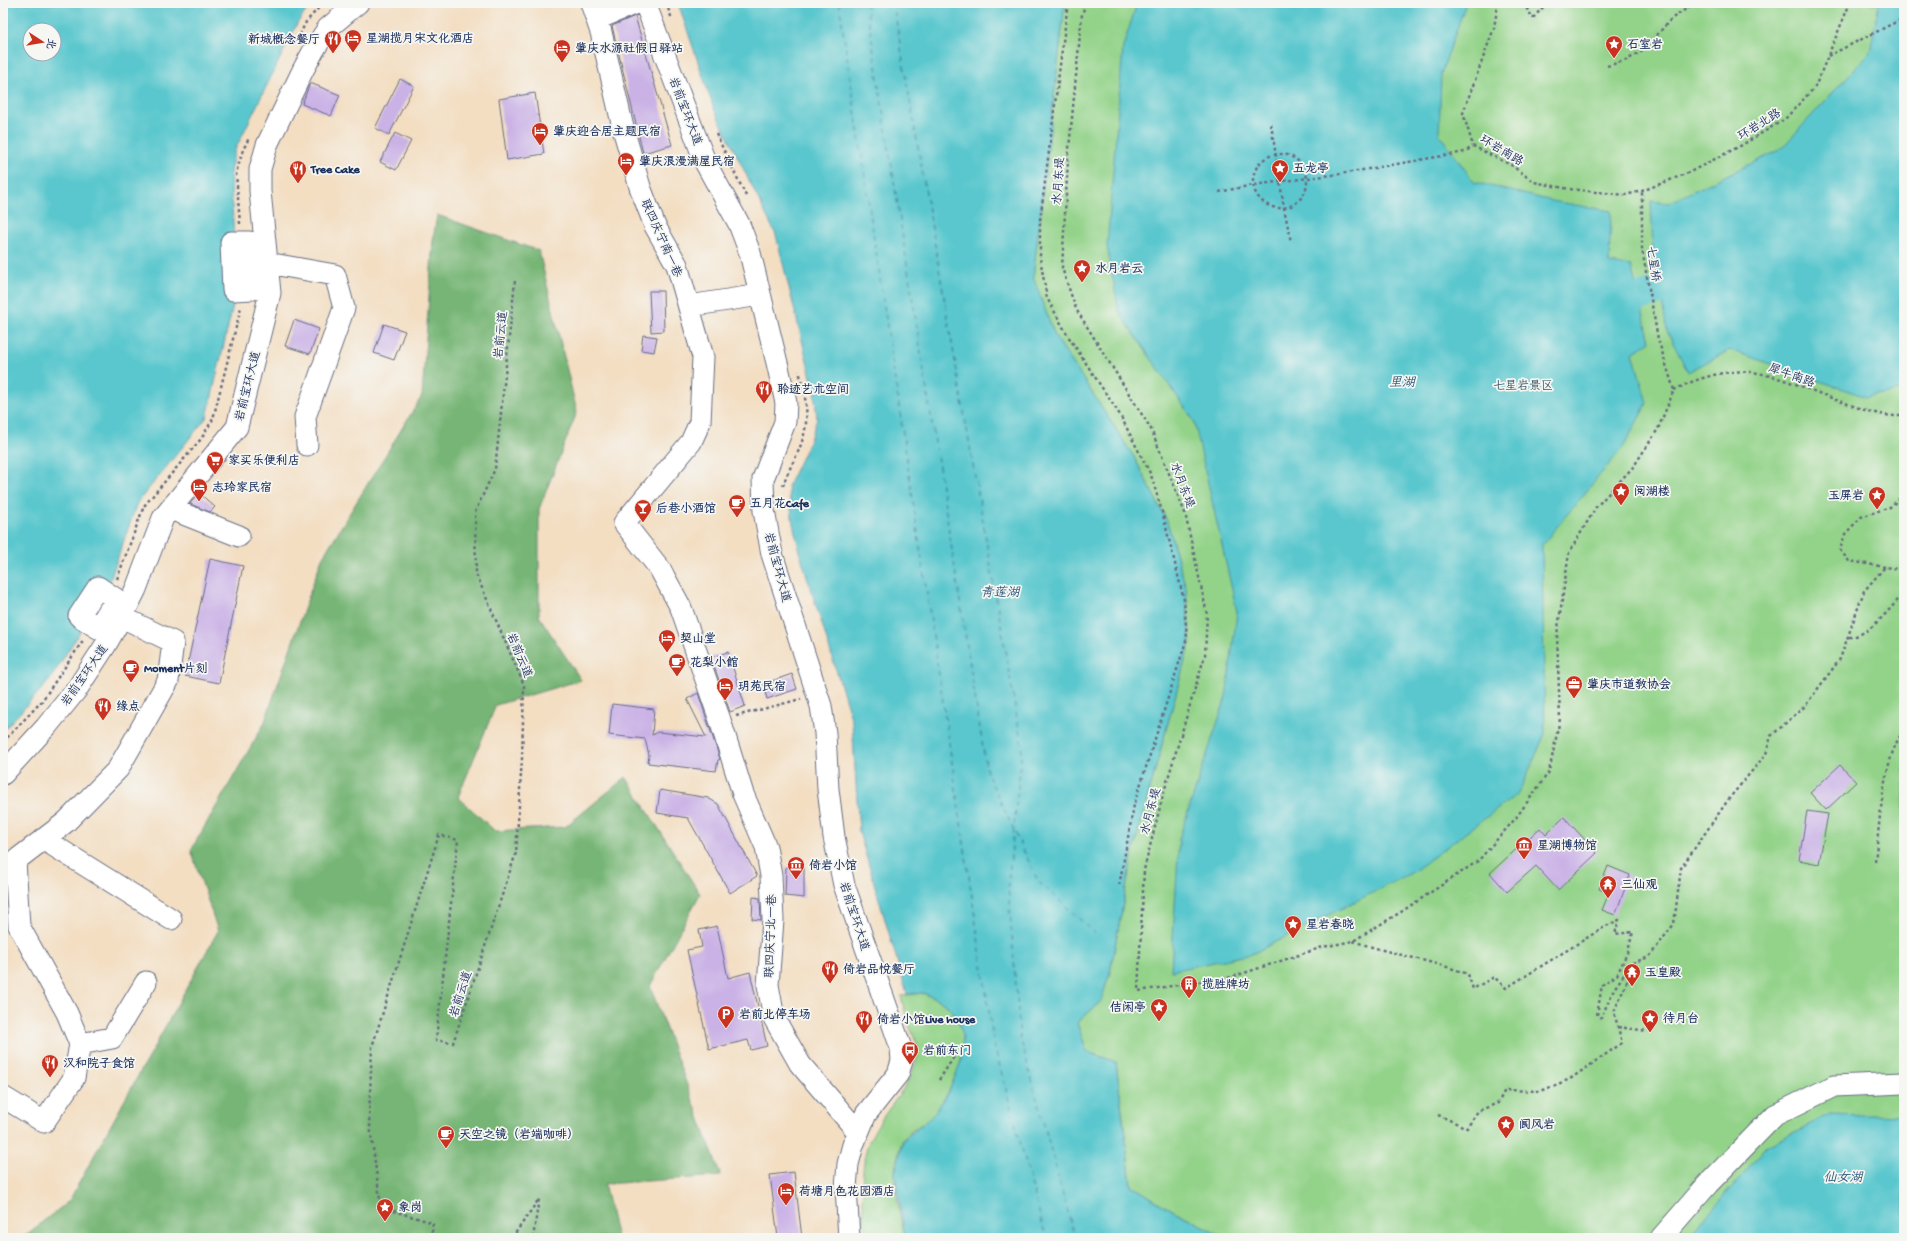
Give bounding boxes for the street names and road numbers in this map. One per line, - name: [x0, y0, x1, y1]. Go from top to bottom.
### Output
- street label: 岩前宝环大道: [665, 75, 705, 148]
- street label: 环岩北路: [1735, 106, 1784, 144]
- street label: 环岩南路: [1477, 132, 1526, 170]
- street label: 水月东堤: [1050, 157, 1069, 206]
- street label: 联四庆宁南一巷: [637, 197, 685, 280]
- street label: 七星桥: [1642, 245, 1663, 284]
- street label: 岩前云道: [492, 310, 511, 360]
- street label: 岩前宝环大道: [232, 350, 264, 423]
- street label: 犀牛南路: [1766, 361, 1817, 392]
- street label: 水月东堤: [1166, 460, 1197, 511]
- street label: 岩前宝环大道: [760, 531, 793, 604]
- street label: 岩前云道: [502, 631, 535, 681]
- street label: 岩前宝环大道: [58, 642, 112, 710]
- street label: 水月东堤: [1138, 786, 1165, 837]
- street label: 岩前宝环大道: [835, 880, 872, 953]
- street label: 联四庆宁北一巷: [763, 894, 780, 978]
- street label: 岩前云道: [447, 969, 476, 1020]

